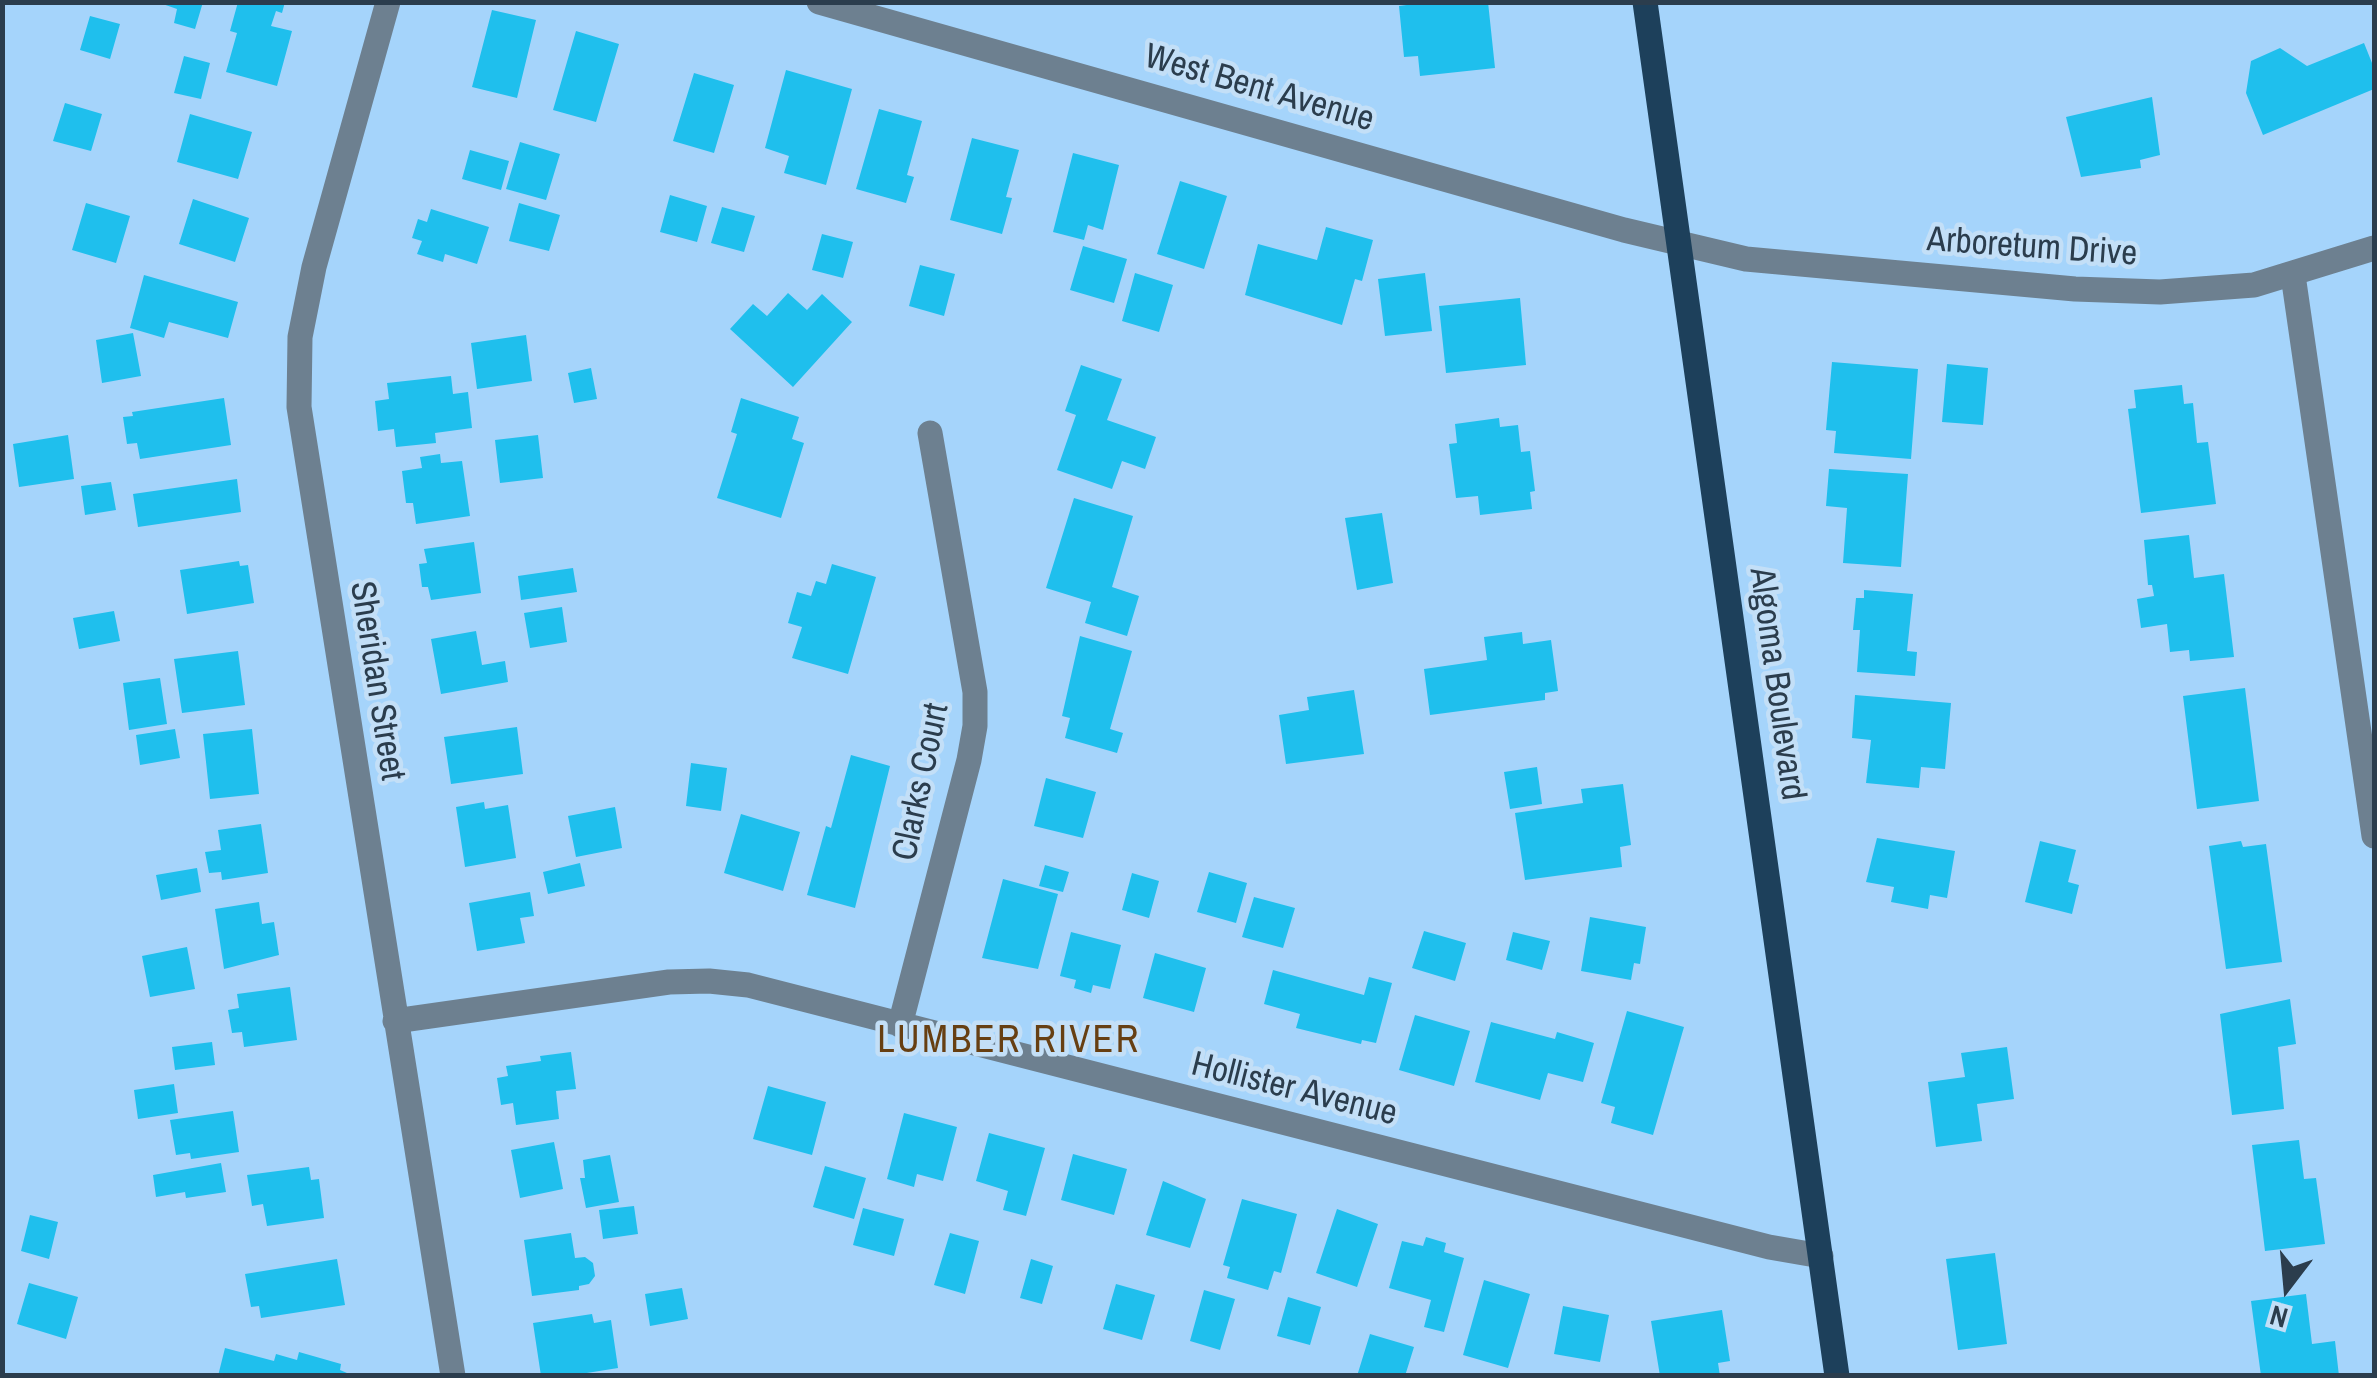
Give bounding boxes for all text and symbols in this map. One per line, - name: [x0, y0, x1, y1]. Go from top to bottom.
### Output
- street label: West Bent Avenue: [1139, 36, 1379, 142]
- street label: Arboretum Drive: [1926, 220, 2138, 276]
- street label: Algoma Boulevard: [1739, 565, 1813, 803]
- street label: Sheridan Street: [340, 578, 412, 784]
- street label: Clarks Court: [885, 700, 959, 864]
- district label: LUMBER RIVER: [877, 1019, 1141, 1065]
- street label: Hollister Avenue: [1187, 1044, 1401, 1136]
- north arrow: [2237, 1238, 2337, 1338]
- text: N: [2266, 1296, 2292, 1337]

